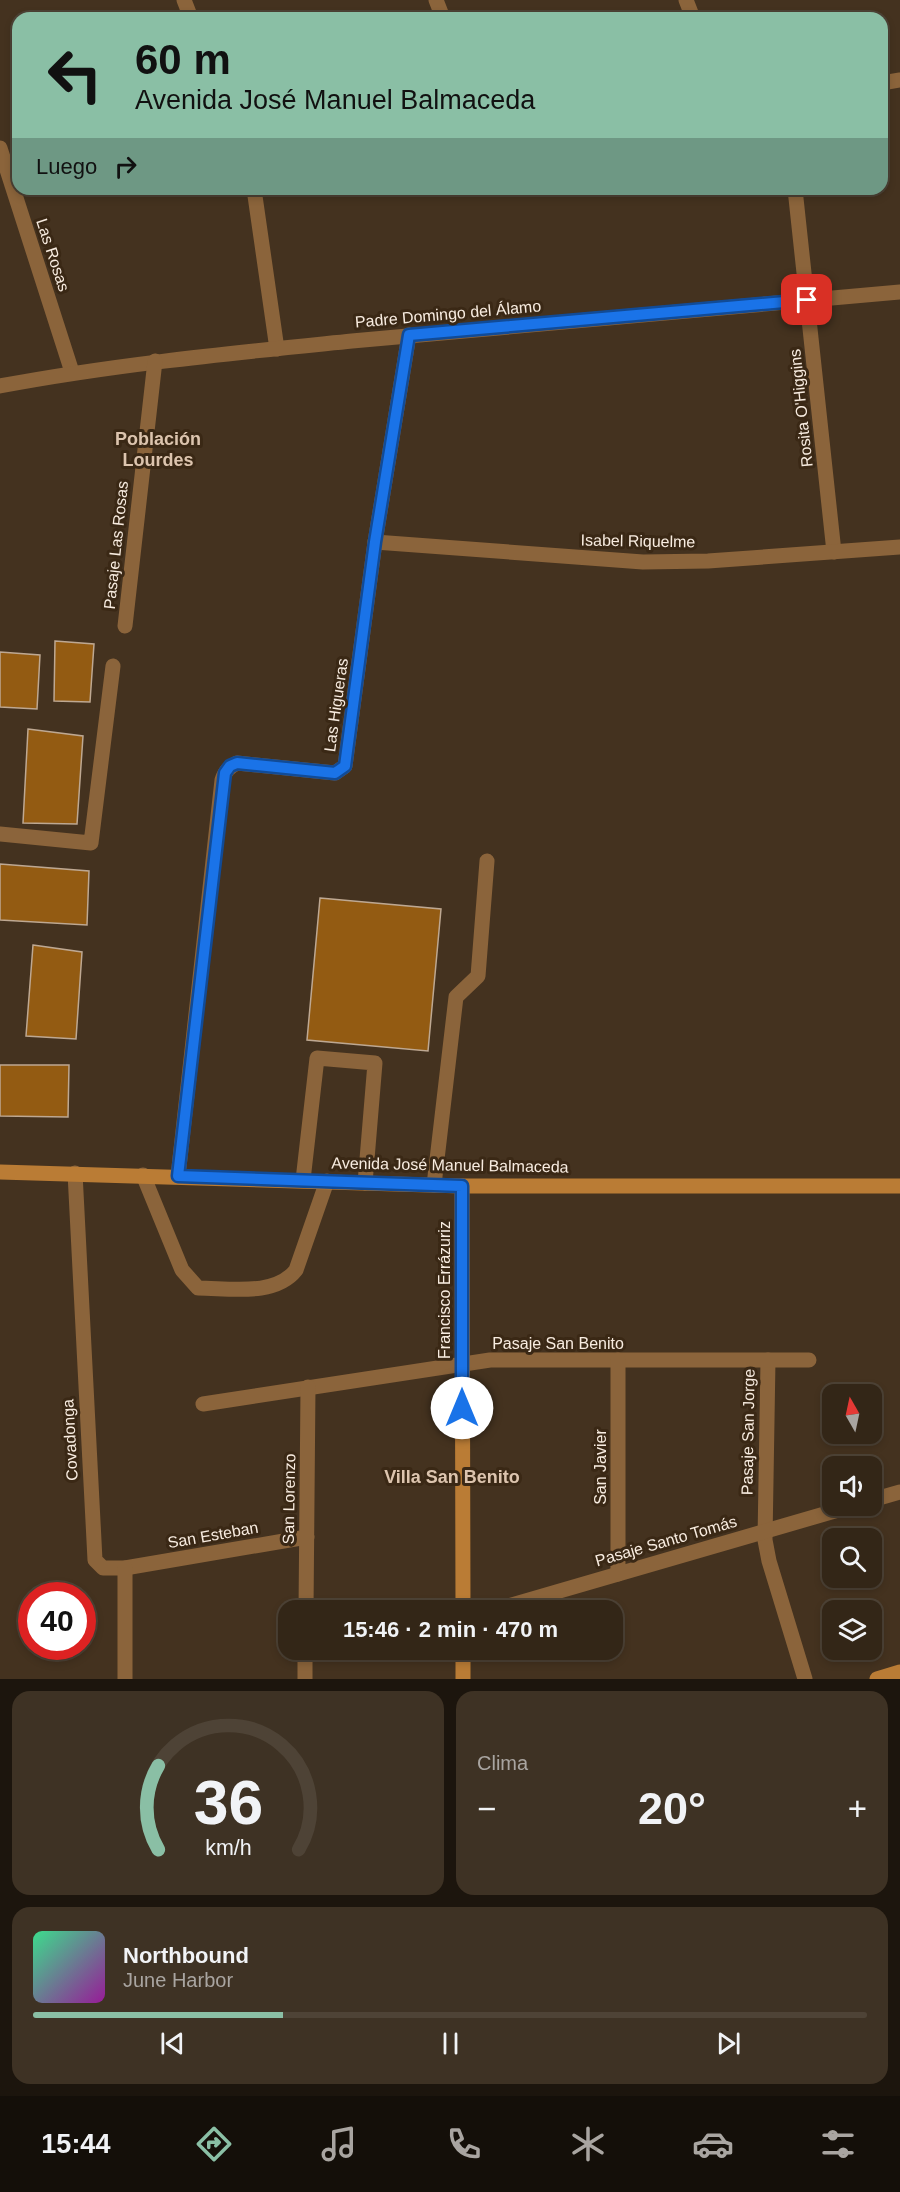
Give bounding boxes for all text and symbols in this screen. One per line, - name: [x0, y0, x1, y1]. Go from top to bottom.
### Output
- icon: left: [36, 36, 114, 114]
- text: 60 m: [135, 36, 231, 83]
- text: Avenida José Manuel Balmaceda: [135, 85, 535, 115]
- icon: right: [109, 150, 142, 183]
- text: Luego: [36, 154, 97, 179]
- street label: Las Rosas: [33, 216, 73, 294]
- pin: [781, 274, 832, 325]
- icon: arrive: [790, 283, 823, 316]
- street label: Padre Domingo del Álamo: [354, 296, 542, 331]
- street label: Rosita O'Higgins: [786, 348, 816, 468]
- district label: Población Lourdes: [115, 429, 201, 470]
- street label: Pasaje Las Rosas: [101, 480, 131, 610]
- street label: Isabel Riquelme: [580, 532, 696, 551]
- street label: Las Higueras: [321, 657, 351, 753]
- street label: Avenida José Manuel Balmaceda: [331, 1154, 569, 1176]
- street label: Francisco Errázuriz: [436, 1221, 453, 1359]
- street label: Pasaje San Benito: [492, 1335, 624, 1352]
- street label: Pasaje San Jorge: [738, 1369, 758, 1495]
- position arrow: [430, 1376, 494, 1440]
- north arrow: [822, 1384, 882, 1444]
- map controls: [822, 1384, 882, 1660]
- street label: Covadonga: [59, 1399, 81, 1481]
- street label: San Javier: [592, 1429, 609, 1505]
- street label: San Lorenzo: [280, 1453, 298, 1545]
- button: sound: [822, 1456, 882, 1516]
- district label: Villa San Benito: [384, 1467, 520, 1487]
- street label: Pasaje Santo Tomás: [593, 1513, 739, 1569]
- street label: San Esteban: [166, 1519, 260, 1551]
- button: search: [822, 1528, 882, 1588]
- speed limit sign: 40: [18, 1582, 96, 1660]
- button: layers: [822, 1600, 882, 1660]
- text: 15:46 · 2 min · 470 m: [343, 1617, 558, 1642]
- text: Clima: [477, 1752, 528, 1774]
- text: 36: [193, 1768, 263, 1837]
- text: 20°: [638, 1783, 706, 1834]
- text: −: [477, 1790, 496, 1827]
- text: +: [848, 1790, 867, 1827]
- text: km/h: [205, 1836, 251, 1860]
- text: Northbound: [123, 1943, 249, 1968]
- text: June Harbor: [123, 1969, 233, 1991]
- icon: previous: [156, 2027, 189, 2060]
- icon: pause: [434, 2027, 467, 2060]
- icon: next: [712, 2027, 745, 2060]
- icon: directions: [193, 2123, 235, 2165]
- icon: music: [318, 2123, 360, 2165]
- icon: phone: [443, 2123, 485, 2165]
- icon: climate: [567, 2123, 609, 2165]
- icon: car: [692, 2123, 734, 2165]
- icon: filters: [817, 2123, 859, 2165]
- text: 15:44: [41, 2129, 110, 2159]

